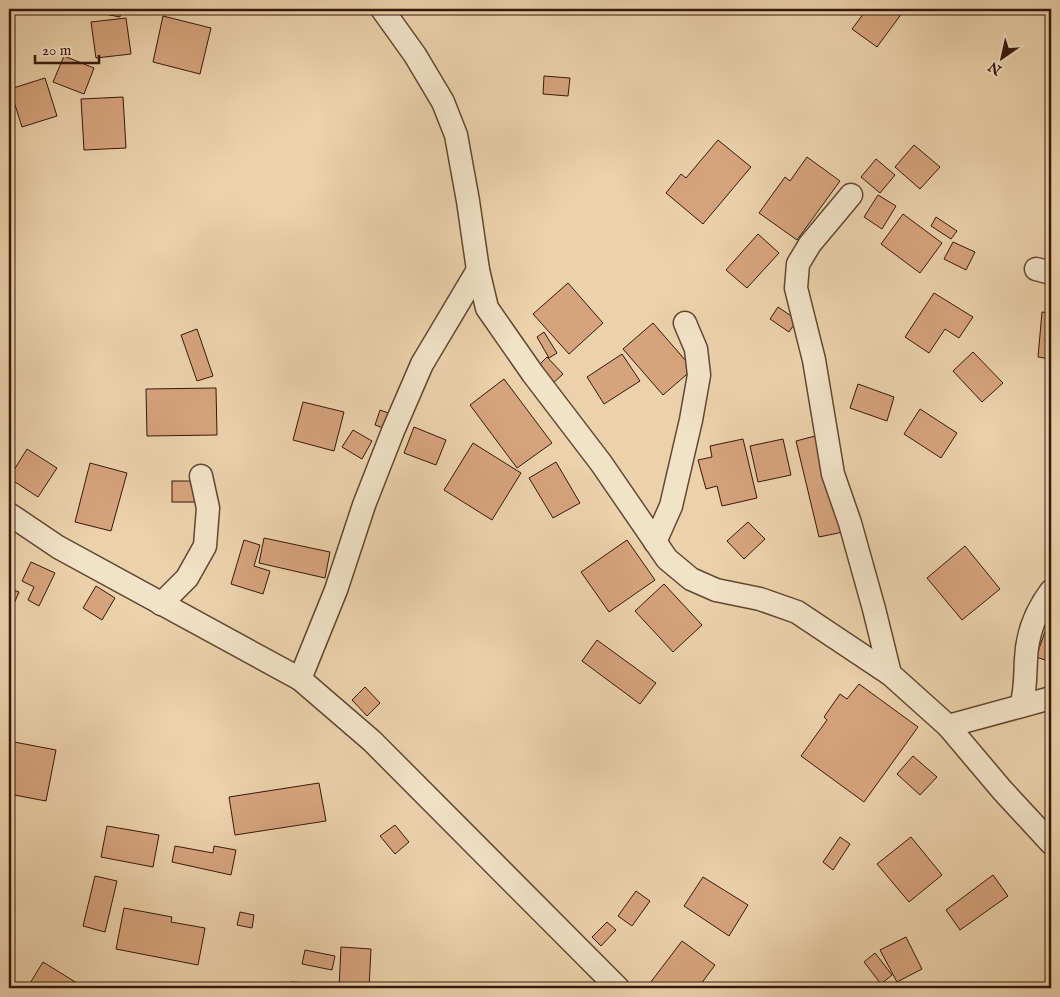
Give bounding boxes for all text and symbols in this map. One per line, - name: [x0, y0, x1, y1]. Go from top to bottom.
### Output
- scale bar: [35, 32, 99, 64]
- north arrow: [978, 32, 1028, 82]
- text: 20 m: [42, 41, 72, 60]
- text: N: [985, 57, 1006, 79]

